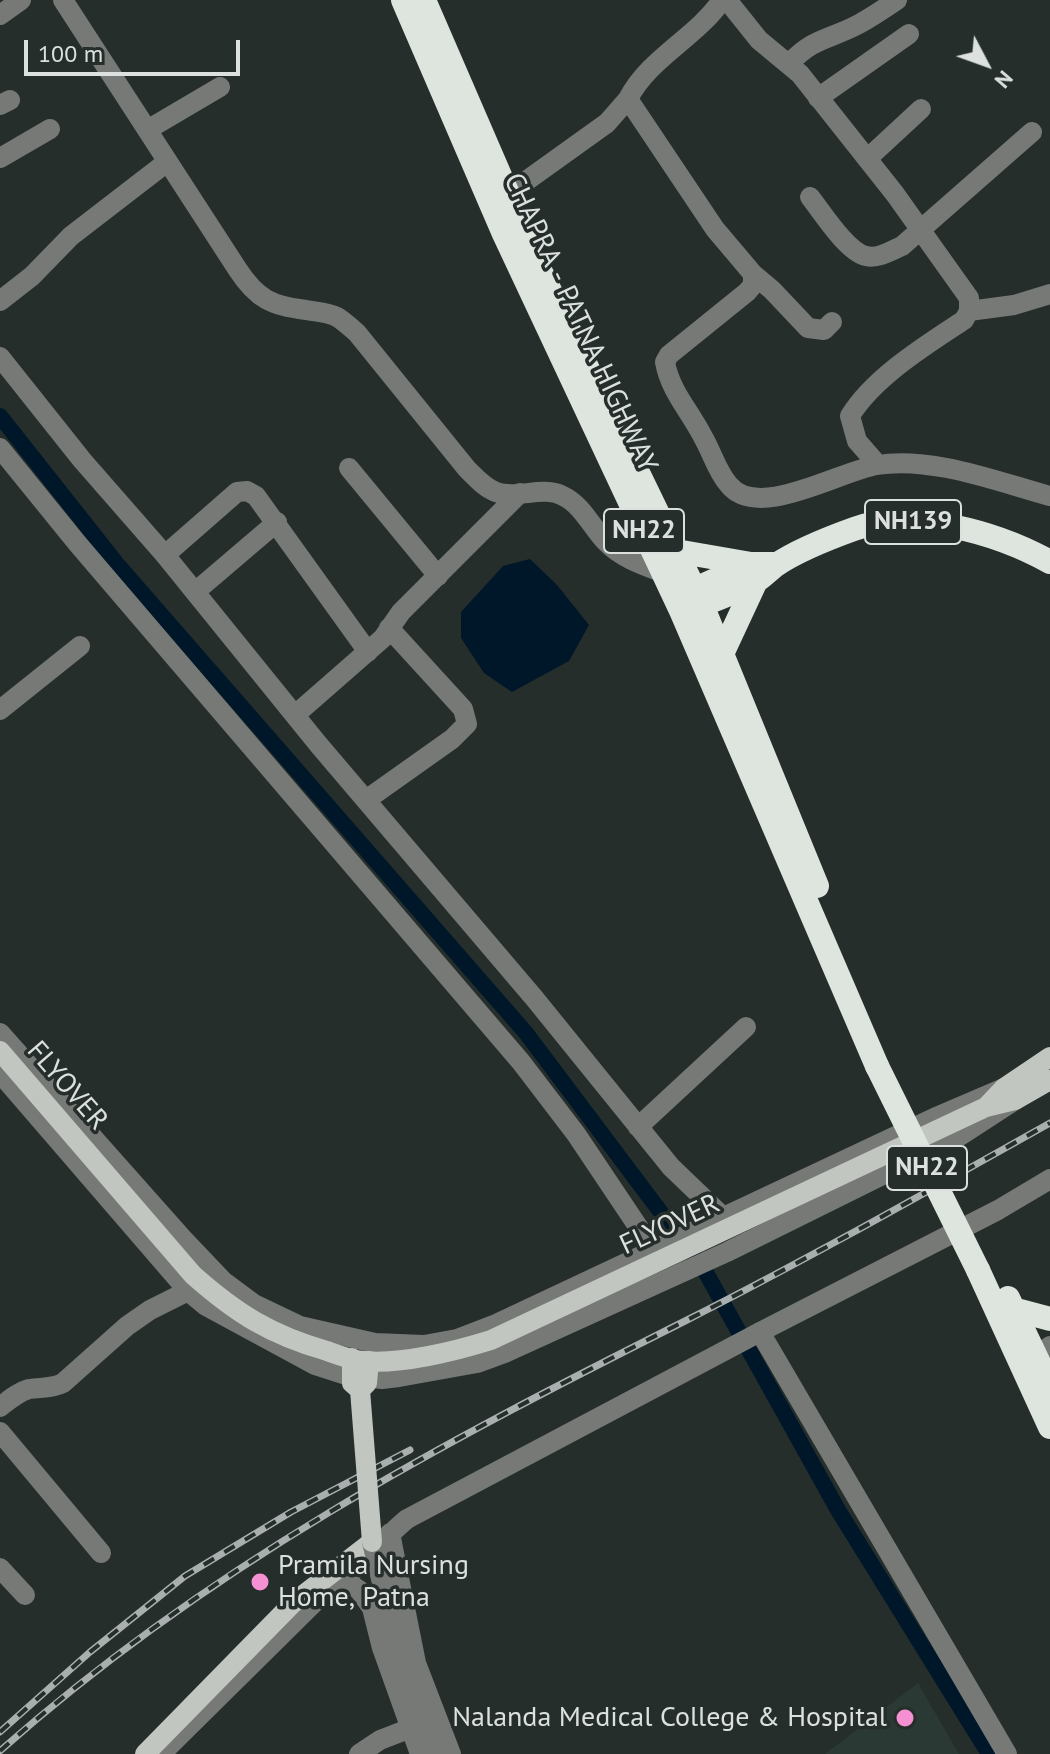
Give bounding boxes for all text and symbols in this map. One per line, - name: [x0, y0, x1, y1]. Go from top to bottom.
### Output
- scale bar: [28, 24, 244, 74]
- north arrow: [946, 24, 1026, 104]
- text: 100 m: [38, 38, 103, 69]
- text: N: [989, 65, 1019, 94]
- street label: CHAPRA - PATNA HIGHWAY: [496, 168, 664, 478]
- road number: NH139: [865, 500, 961, 544]
- road number: NH22: [604, 509, 684, 553]
- street label: FLYOVER: [19, 1035, 115, 1137]
- road number: NH22: [887, 1146, 967, 1190]
- street label: FLYOVER: [615, 1187, 725, 1263]
- place label: Pramila Nursing Home, Patna: [278, 1549, 469, 1615]
- marker: Pramila Nursing Home, Patna: [249, 1571, 271, 1593]
- place label: Nalanda Medical College & Hospital: [452, 1701, 887, 1735]
- marker: Nalanda Medical College & Hospital: [894, 1707, 916, 1729]

